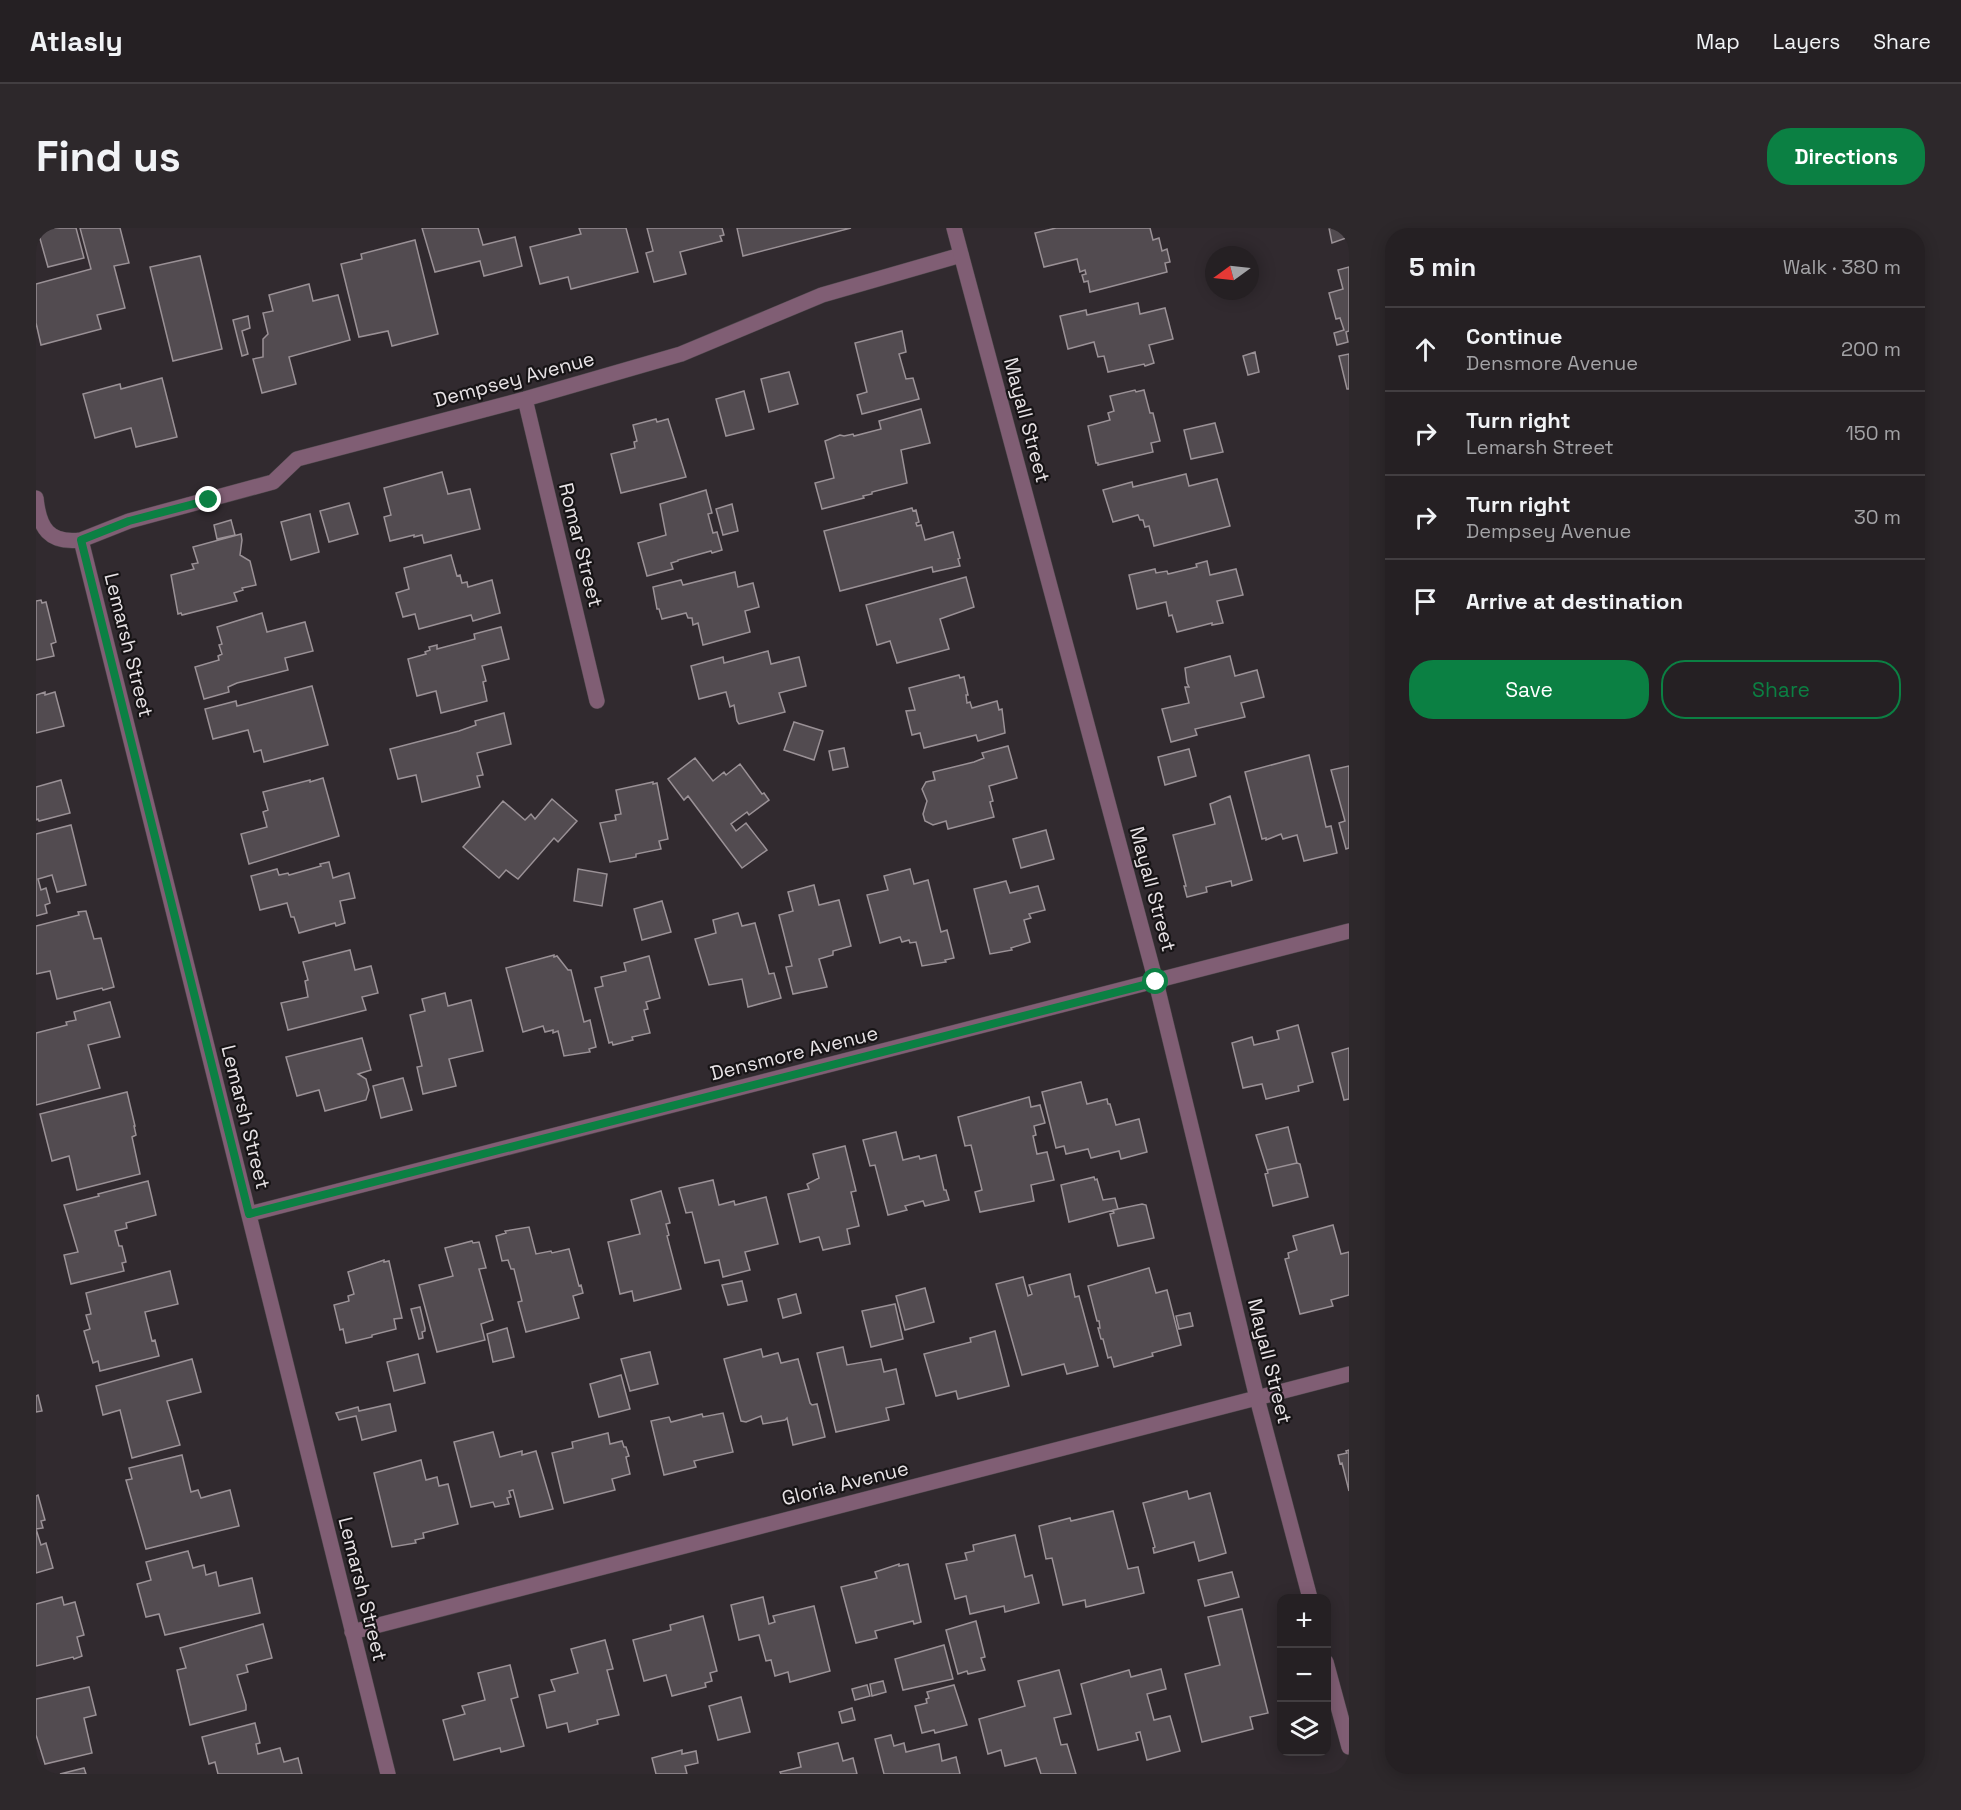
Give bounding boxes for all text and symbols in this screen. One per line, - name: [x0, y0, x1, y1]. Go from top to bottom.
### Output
- text: Atlasly: [30, 23, 123, 59]
- text: Map: [1696, 28, 1740, 55]
- text: Layers: [1773, 28, 1840, 55]
- text: Share: [1873, 28, 1931, 55]
- button: Directions: [1767, 128, 1925, 185]
- text: Find us: [36, 130, 181, 183]
- north arrow: [1205, 246, 1259, 300]
- text: 5 min: [1409, 250, 1476, 284]
- text: Walk · 380 m: [1783, 254, 1901, 280]
- text: Continue: [1466, 322, 1562, 350]
- icon: ahead: [1409, 333, 1442, 366]
- text: 200 m: [1841, 336, 1901, 362]
- street label: Dempsey Avenue: [431, 345, 597, 413]
- text: Densmore Avenue: [1466, 350, 1638, 376]
- street label: Mayall Street: [998, 355, 1056, 485]
- text: Turn right: [1466, 406, 1571, 434]
- icon: right: [1409, 417, 1442, 450]
- text: 150 m: [1846, 420, 1901, 446]
- text: Lemarsh Street: [1466, 434, 1614, 460]
- street label: Romar Street: [553, 480, 609, 610]
- route end: [195, 486, 221, 512]
- text: Turn right: [1466, 490, 1571, 518]
- icon: right: [1409, 501, 1442, 534]
- text: 30 m: [1854, 504, 1901, 530]
- text: Dempsey Avenue: [1466, 518, 1631, 544]
- street label: Lemarsh Street: [99, 570, 159, 720]
- icon: arrive: [1409, 585, 1442, 618]
- text: Arrive at destination: [1466, 587, 1683, 615]
- button: Save: [1409, 660, 1649, 719]
- button: Share: [1661, 660, 1901, 719]
- street label: Mayall Street: [1124, 824, 1182, 954]
- route start: [1142, 968, 1168, 994]
- street label: Densmore Avenue: [707, 1020, 881, 1086]
- street label: Lemarsh Street: [216, 1042, 276, 1192]
- street label: Mayall Street: [1242, 1296, 1298, 1426]
- street label: Gloria Avenue: [779, 1455, 911, 1511]
- street label: Lemarsh Street: [333, 1514, 393, 1664]
- map controls: [1277, 1594, 1331, 1756]
- button: +: [1277, 1594, 1331, 1648]
- button: −: [1277, 1648, 1331, 1702]
- button: layers: [1277, 1702, 1331, 1756]

